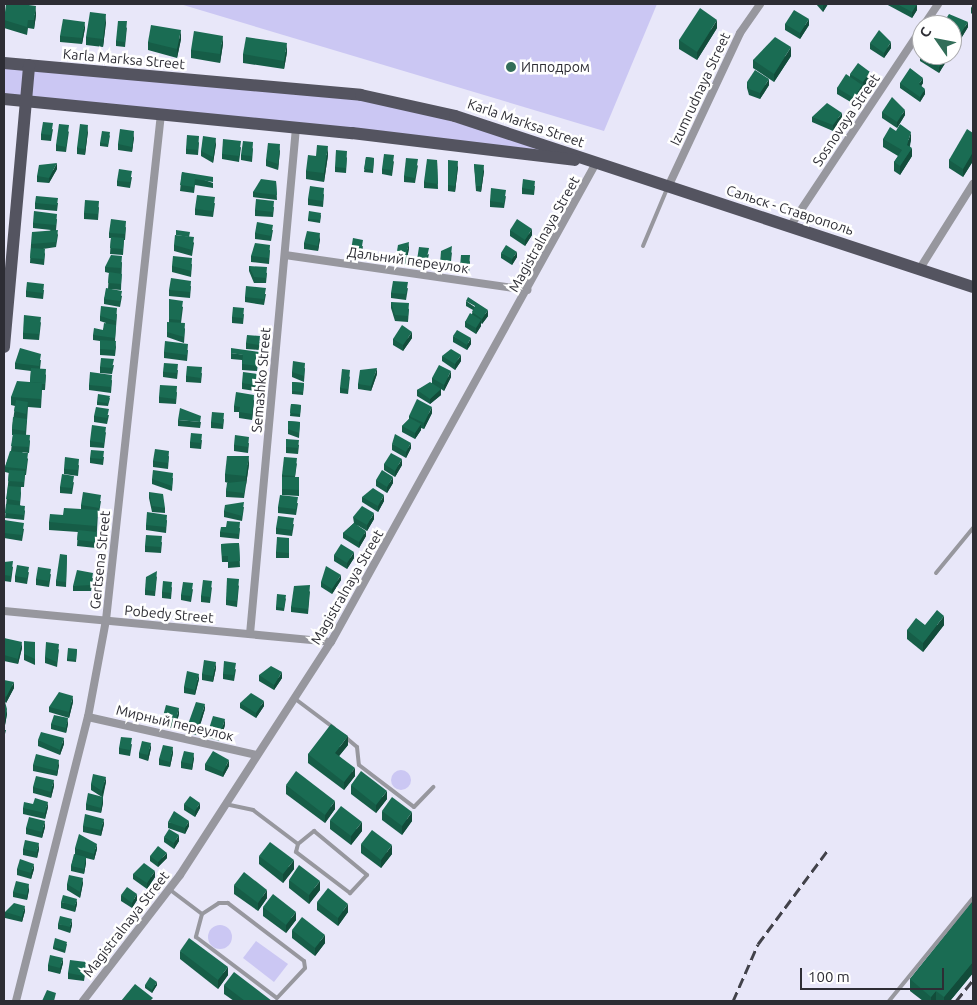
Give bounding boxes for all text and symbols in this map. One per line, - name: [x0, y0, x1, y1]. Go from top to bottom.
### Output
- north arrow: [912, 15, 962, 65]
- text: С: [916, 24, 934, 40]
- street label: Izumrudnaya Street: [666, 30, 734, 148]
- street label: Karla Marksa Street: [62, 45, 186, 73]
- place label: Ипподром: [521, 59, 590, 75]
- marker: Ипподром: [505, 61, 517, 73]
- street label: Sosnovaya Street: [809, 71, 883, 169]
- street label: Karla Marksa Street: [465, 95, 587, 151]
- street label: Magistralnaya Street: [505, 173, 583, 295]
- street label: Сальск - Ставрополь: [724, 181, 856, 239]
- street label: Дальний переулок: [346, 243, 470, 277]
- street label: Semashko Street: [248, 327, 274, 433]
- street label: Gertsena Street: [86, 510, 114, 610]
- street label: Magistralnaya Street: [307, 527, 387, 647]
- street label: Pobedy Street: [124, 602, 214, 626]
- street label: Мирный переулок: [114, 701, 236, 745]
- street label: Magistralnaya Street: [79, 868, 173, 980]
- scale bar: [802, 958, 946, 990]
- text: 100 m: [808, 968, 850, 985]

